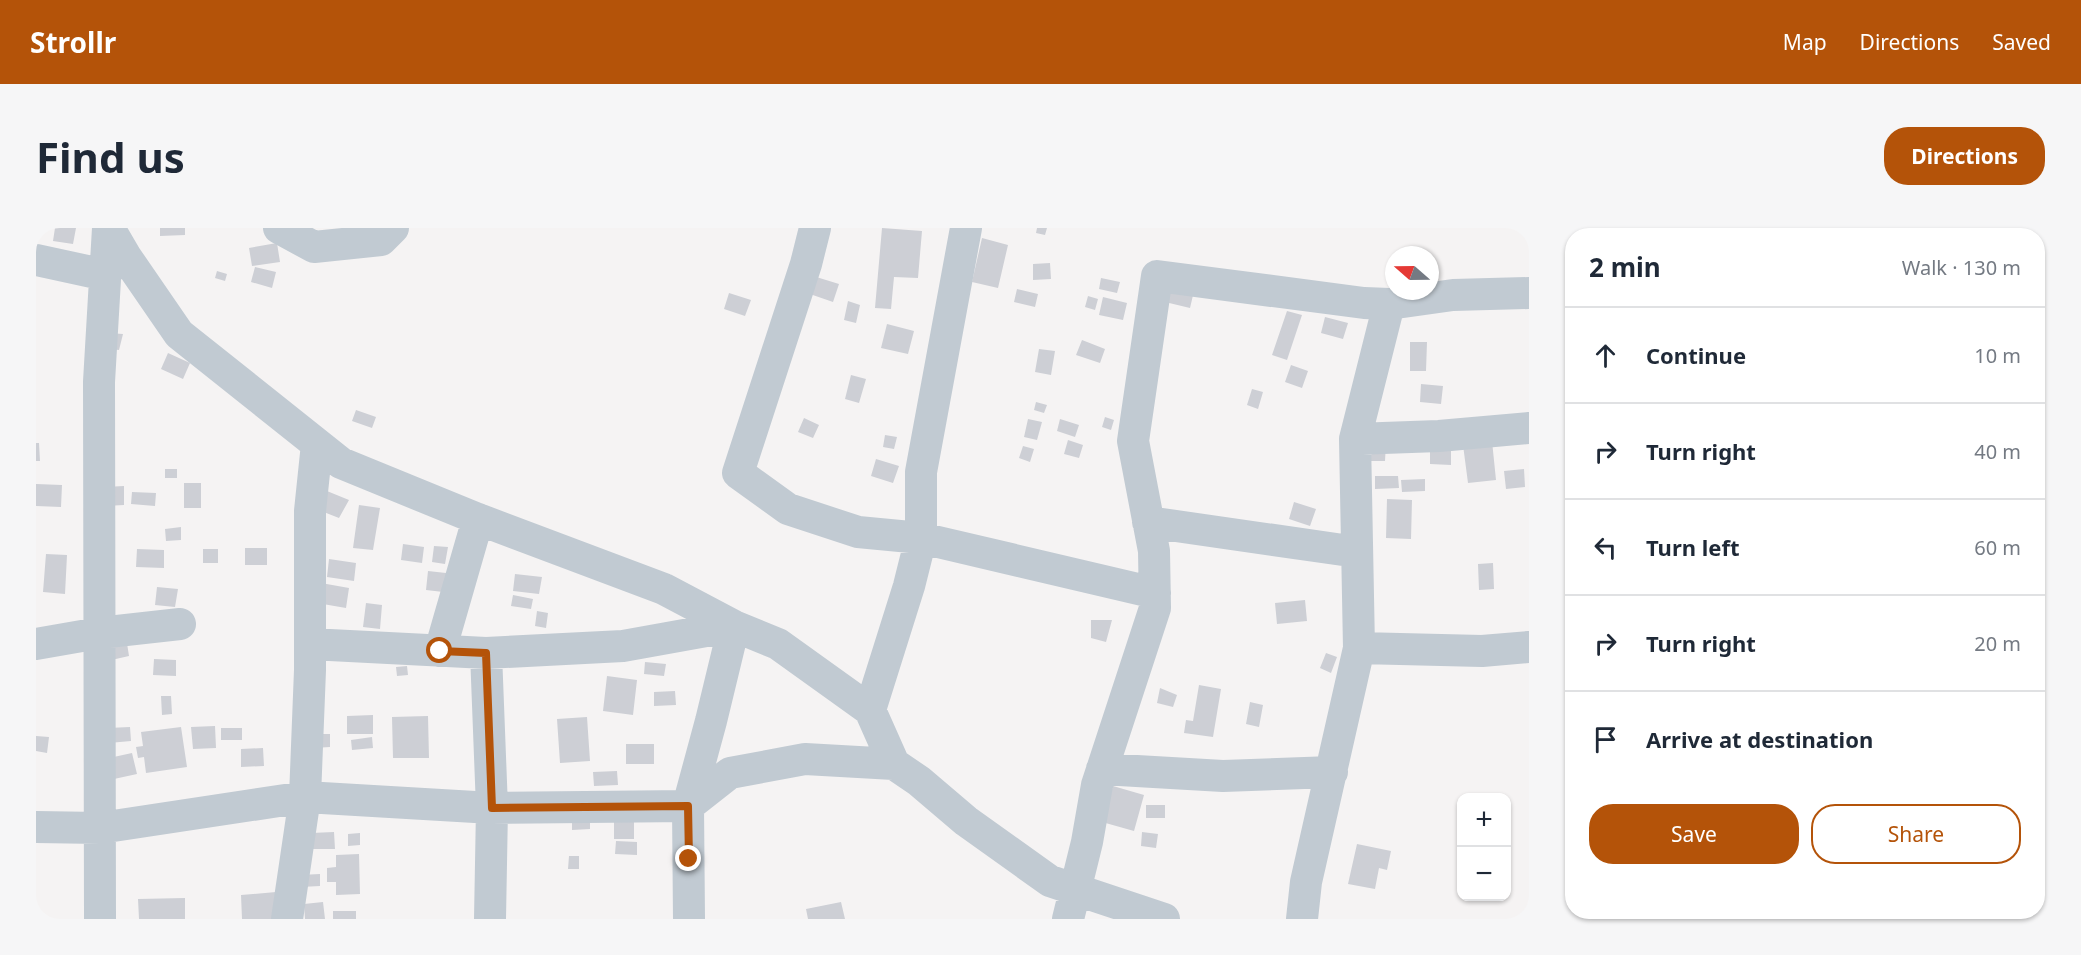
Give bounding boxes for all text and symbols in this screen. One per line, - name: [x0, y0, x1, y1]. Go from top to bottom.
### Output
- text: Strollr: [30, 23, 116, 61]
- text: Map: [1783, 28, 1827, 56]
- text: Directions: [1860, 28, 1959, 56]
- text: Saved: [1992, 28, 2051, 56]
- button: Directions: [1884, 127, 2045, 185]
- text: Find us: [36, 128, 185, 185]
- north arrow: [1385, 246, 1439, 300]
- text: 2 min: [1589, 249, 1661, 285]
- text: Walk · 130 m: [1902, 254, 2021, 281]
- icon: ahead: [1589, 339, 1622, 372]
- text: Continue: [1646, 340, 1746, 370]
- text: 10 m: [1974, 342, 2021, 369]
- icon: right: [1589, 435, 1622, 468]
- text: Turn right: [1646, 436, 1756, 466]
- text: 40 m: [1974, 438, 2021, 465]
- icon: left: [1589, 531, 1622, 564]
- text: Turn left: [1646, 532, 1740, 562]
- text: 60 m: [1974, 534, 2021, 561]
- icon: right: [1589, 627, 1622, 660]
- text: Turn right: [1646, 628, 1756, 658]
- text: 20 m: [1974, 630, 2021, 657]
- route start: [426, 637, 452, 663]
- icon: arrive: [1589, 723, 1622, 756]
- text: Arrive at destination: [1646, 724, 1873, 754]
- map controls: [1457, 793, 1511, 901]
- button: +: [1457, 793, 1511, 847]
- button: Save: [1589, 804, 1799, 864]
- button: Share: [1811, 804, 2021, 864]
- route end: [675, 845, 701, 871]
- button: −: [1457, 847, 1511, 901]

